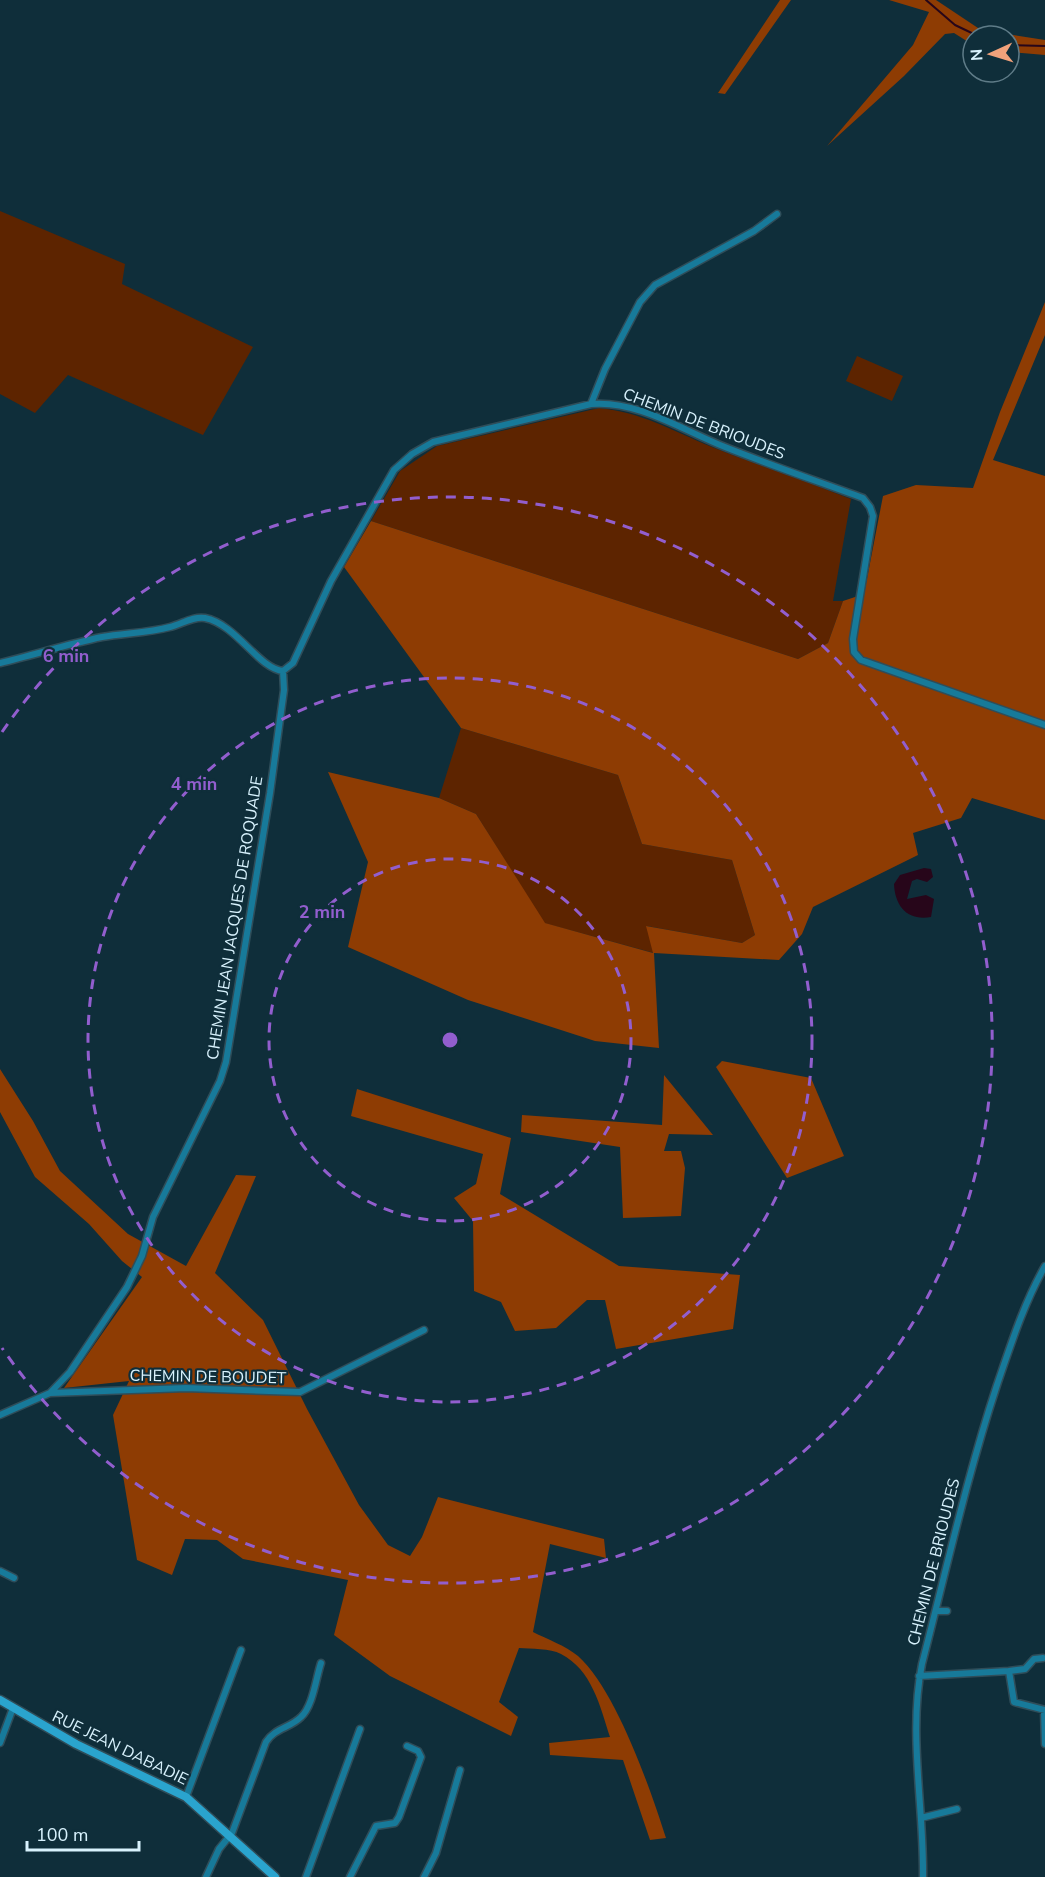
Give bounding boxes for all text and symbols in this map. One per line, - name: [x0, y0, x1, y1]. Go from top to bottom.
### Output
- north arrow: [961, 24, 1021, 84]
- text: N: [966, 48, 988, 62]
- street label: CHEMIN DE BRIOUDES: [620, 383, 788, 465]
- text: 6 min: [43, 644, 89, 668]
- text: 4 min: [171, 772, 217, 796]
- street label: CHEMIN JEAN JACQUES DE ROQUADE: [202, 775, 268, 1061]
- text: 2 min: [299, 900, 345, 924]
- centre of rings: [440, 1030, 460, 1050]
- street label: CHEMIN DE BOUDET: [129, 1365, 287, 1389]
- street label: CHEMIN DE BRIOUDES: [903, 1476, 965, 1648]
- street label: RUE JEAN DABADIE: [48, 1706, 192, 1790]
- scale bar: [27, 1814, 140, 1852]
- text: 100 m: [36, 1823, 88, 1847]

